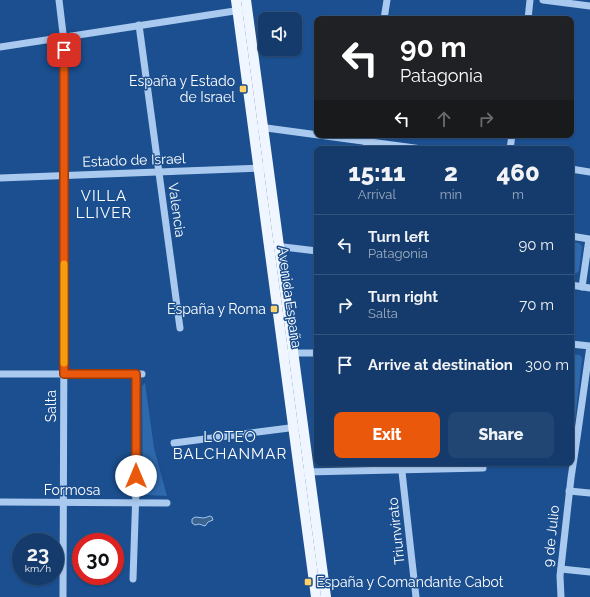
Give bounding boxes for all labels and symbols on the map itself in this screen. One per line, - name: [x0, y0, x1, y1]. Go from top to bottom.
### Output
- pin: [47, 33, 81, 67]
- place label: España y Estado de Israel: [129, 73, 235, 105]
- marker: España y Estado de Israel: [238, 84, 248, 94]
- street label: Estado de Israel: [82, 150, 186, 170]
- street label: Valencia: [165, 182, 189, 238]
- district label: VILLA LLIVER: [76, 187, 132, 222]
- street label: Avenida España: [275, 245, 305, 349]
- place label: España y Roma: [167, 301, 266, 317]
- marker: España y Roma: [269, 304, 279, 314]
- street label: Salta: [43, 390, 59, 422]
- district label: LOTEO BALCHANMAR: [173, 428, 287, 463]
- position arrow: [115, 455, 157, 497]
- street label: Formosa: [44, 482, 100, 498]
- street label: Triunvirato: [385, 497, 407, 565]
- street label: 9 de Julio: [540, 504, 562, 568]
- speed limit sign: 30: [72, 533, 124, 585]
- place label: España y Comandante Cabot: [316, 574, 504, 590]
- marker: España y Comandante Cabot: [303, 577, 313, 587]

